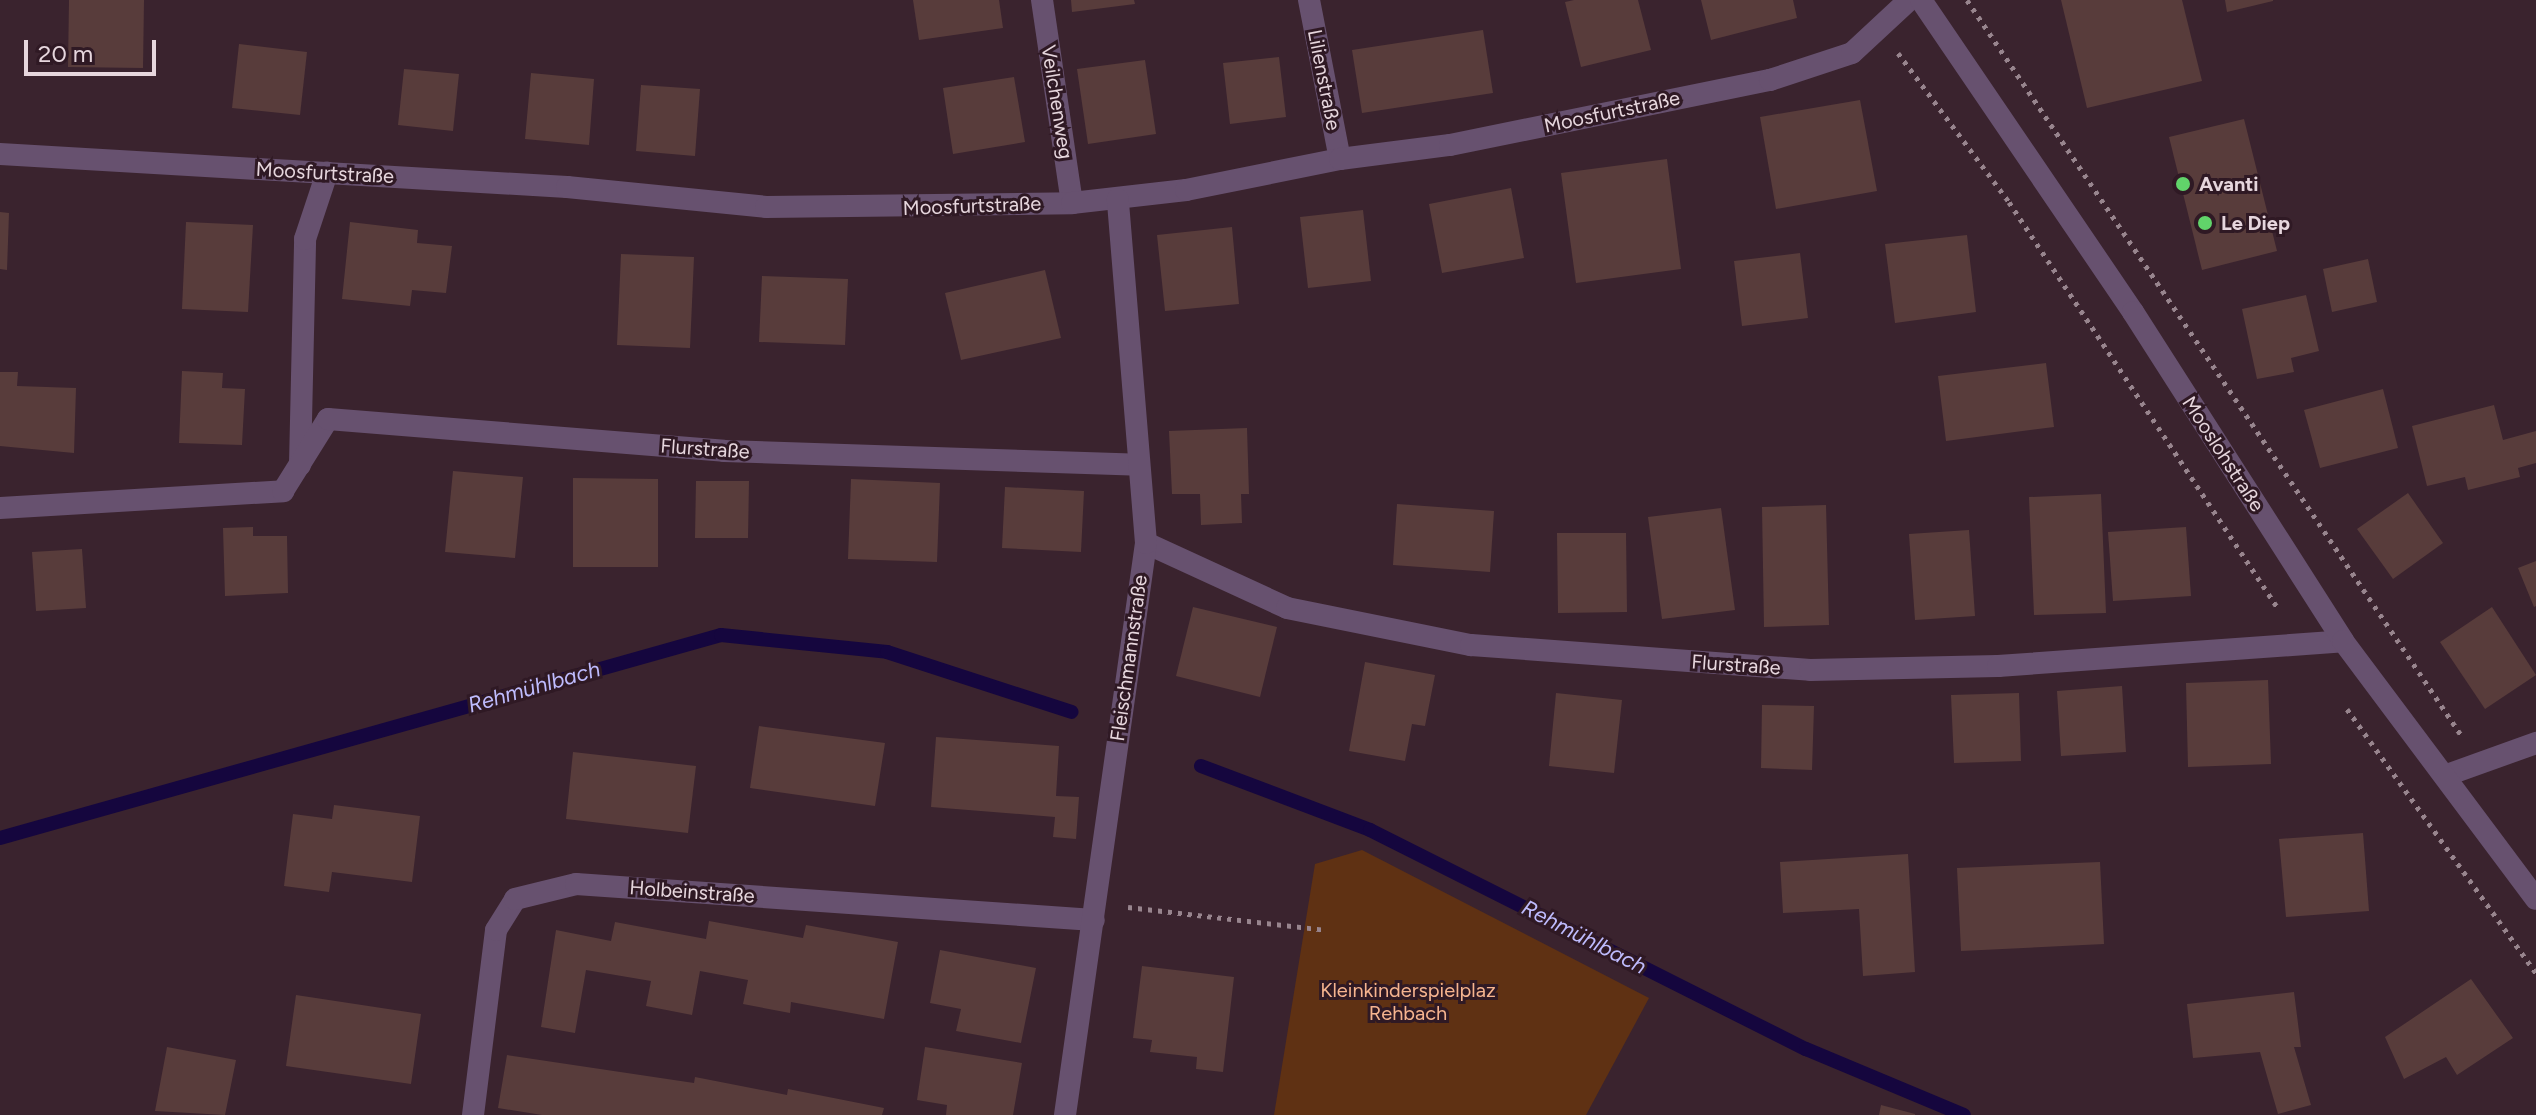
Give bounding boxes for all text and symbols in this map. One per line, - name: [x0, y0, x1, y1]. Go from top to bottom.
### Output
- scale bar: [28, 24, 160, 74]
- street label: Lilienstraße: [1302, 28, 1346, 132]
- text: 20 m: [38, 39, 93, 68]
- street label: Veilchenweg: [1036, 43, 1078, 161]
- street label: Moosfurtstraße: [1542, 86, 1682, 138]
- street label: Moosfurtstraße: [255, 157, 395, 189]
- place label: Avanti: [2199, 172, 2259, 196]
- marker: Avanti: [2174, 175, 2192, 193]
- street label: Moosfurtstraße: [902, 192, 1042, 220]
- place label: Le Diep: [2221, 211, 2290, 235]
- marker: Le Diep: [2196, 214, 2214, 232]
- street label: Mooslohstraße: [2177, 392, 2269, 516]
- street label: Flurstraße: [660, 434, 750, 464]
- street label: Fleischmannstraße: [1105, 573, 1153, 743]
- street label: Flurstraße: [1691, 650, 1781, 680]
- water label: Rehmühlbach: [465, 656, 603, 718]
- street label: Holbeinstraße: [629, 876, 755, 908]
- water label: Rehmühlbach: [1517, 894, 1651, 980]
- park label: Kleinkinderspielplaz Rehbach: [1320, 978, 1496, 1025]

